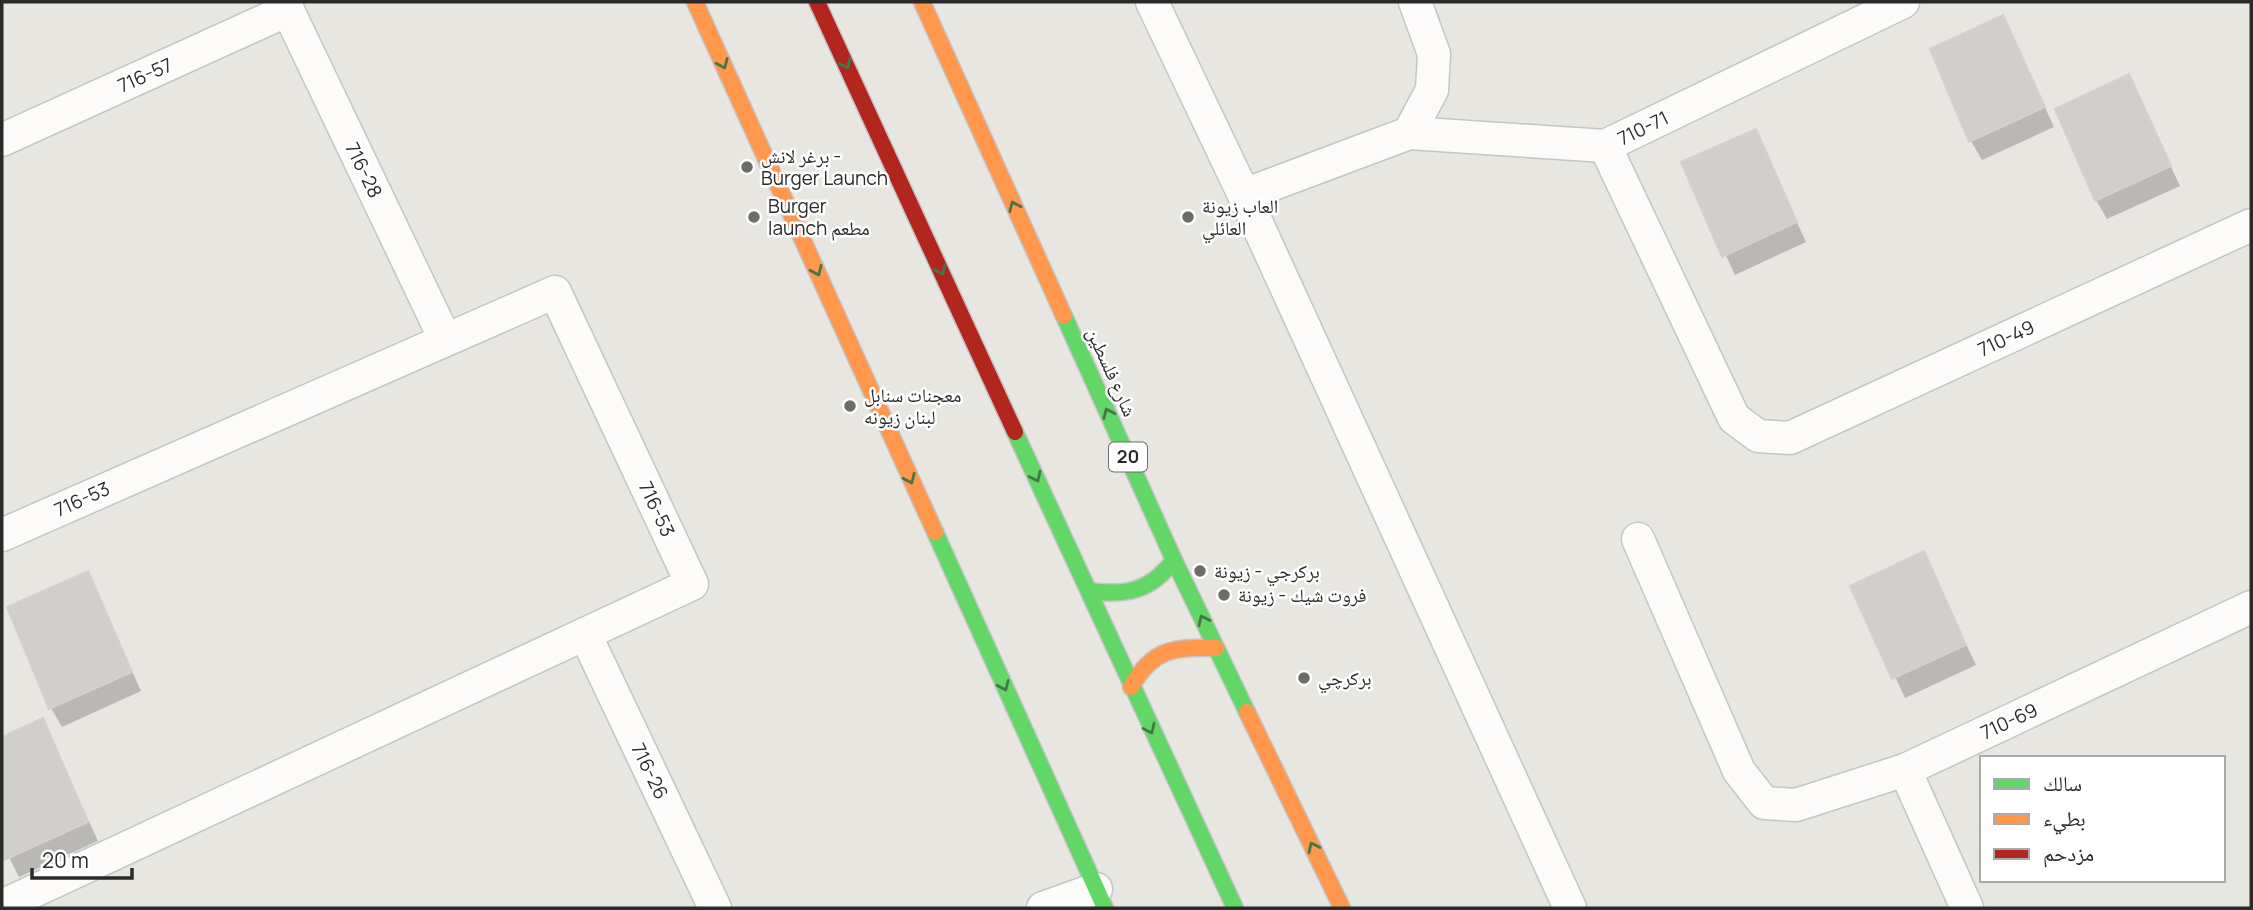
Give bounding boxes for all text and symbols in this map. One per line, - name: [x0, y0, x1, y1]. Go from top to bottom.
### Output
- street label: 716-57: [114, 51, 176, 99]
- one-way arrow: [715, 57, 729, 69]
- one-way arrow: [838, 57, 852, 69]
- street label: 710-71: [1613, 105, 1673, 151]
- street label: 716-28: [339, 138, 389, 202]
- place label: برغر لانش - Burger Launch: [761, 143, 888, 191]
- marker: برغر لانش - Burger Launch: [739, 159, 755, 175]
- place label: Burger launch مطعم: [768, 193, 870, 241]
- place label: العاب زيونة العائلي: [1202, 193, 1278, 244]
- one-way arrow: [1008, 201, 1022, 213]
- marker: Burger launch مطعم: [746, 209, 762, 225]
- marker: العاب زيونة العائلي: [1180, 209, 1196, 225]
- one-way arrow: [933, 263, 947, 275]
- one-way arrow: [809, 264, 823, 276]
- street label: 710-49: [1974, 314, 2038, 362]
- street label: شارع فلسطين: [1081, 323, 1143, 421]
- place label: معجنات سنابل لبنان زيونه: [864, 382, 961, 430]
- marker: معجنات سنابل لبنان زيونه: [842, 398, 858, 414]
- one-way arrow: [1102, 408, 1116, 420]
- road number: 20: [1109, 443, 1147, 472]
- one-way arrow: [1028, 470, 1042, 482]
- one-way arrow: [902, 471, 916, 484]
- street label: 716-53: [50, 475, 114, 523]
- street label: 716-53: [633, 477, 681, 541]
- place label: بركرجي - زيونة: [1214, 558, 1320, 587]
- marker: بركرجي - زيونة: [1192, 563, 1208, 579]
- place label: فروت شيك - زيونة: [1238, 582, 1366, 608]
- marker: فروت شيك - زيونة: [1216, 587, 1232, 603]
- one-way arrow: [1197, 615, 1211, 627]
- place label: بركرچي: [1318, 665, 1372, 694]
- marker: بركرچي: [1296, 670, 1312, 686]
- one-way arrow: [996, 679, 1010, 691]
- street label: 710-69: [1976, 697, 2042, 745]
- one-way arrow: [1142, 722, 1156, 734]
- street label: 716-26: [625, 739, 675, 803]
- legend: [1980, 756, 2225, 882]
- text: سالك: [2043, 769, 2082, 797]
- text: بطيء: [2043, 804, 2086, 835]
- scale bar: [32, 836, 131, 880]
- text: مزدحم: [2043, 839, 2094, 868]
- one-way arrow: [1307, 842, 1321, 854]
- text: 20 m: [42, 846, 89, 874]

